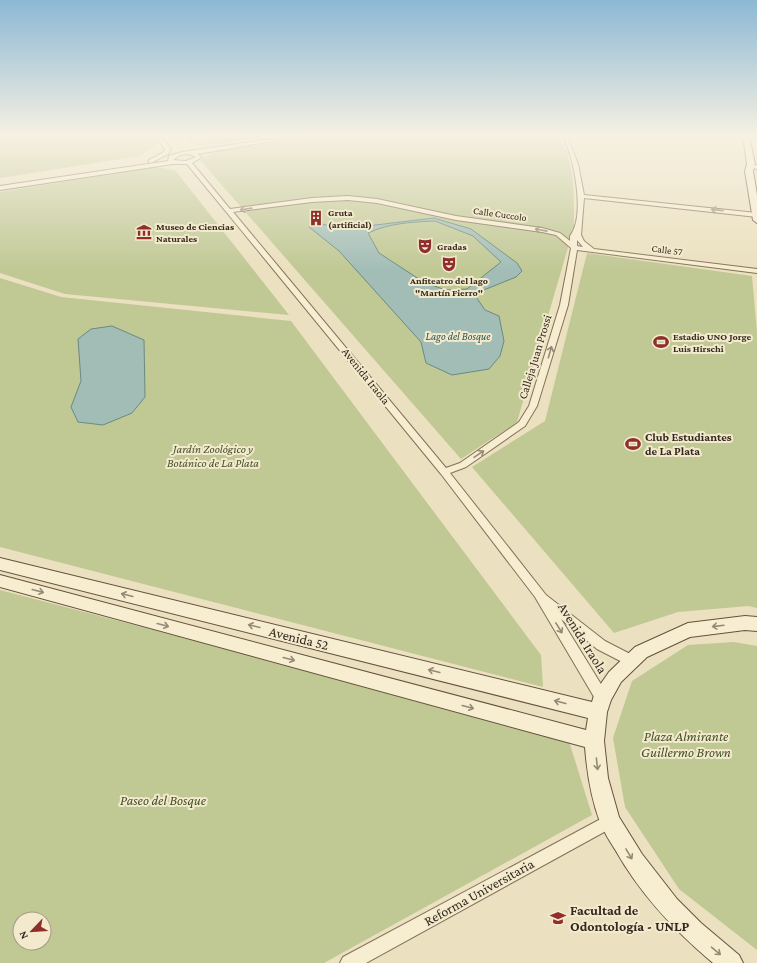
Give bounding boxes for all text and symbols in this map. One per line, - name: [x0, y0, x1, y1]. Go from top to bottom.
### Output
- one-way arrow: [240, 205, 253, 213]
- street label: Calle Cuccolo: [473, 205, 527, 223]
- place label: Gruta (artificial): [328, 207, 372, 231]
- one-way arrow: [711, 207, 724, 214]
- building icon: Gruta (artificial): [307, 209, 325, 227]
- place label: Museo de Ciencias Naturales: [156, 221, 234, 244]
- museum icon: Museo de Ciencias Naturales: [135, 223, 153, 241]
- one-way arrow: [535, 225, 548, 233]
- theatre icon: Gradas: [416, 237, 434, 255]
- place label: Gradas: [437, 241, 467, 252]
- street label: Calle 57: [651, 243, 683, 257]
- theatre icon: Anfiteatro del lago "Martín Fierro": [440, 255, 458, 273]
- place label: Anfiteatro del lago "Martín Fierro": [409, 275, 488, 298]
- street label: Calleja Juan Prossi: [515, 313, 555, 401]
- water label: Lago del Bosque: [425, 330, 491, 343]
- place label: Estadio UNO Jorge Luis Hirschi: [673, 331, 751, 354]
- sports icon: Estadio UNO Jorge Luis Hirschi: [652, 333, 670, 351]
- street label: Avenida Iraola: [339, 345, 393, 407]
- one-way arrow: [547, 346, 554, 359]
- place label: Club Estudiantes de La Plata: [645, 430, 732, 458]
- sports icon: Club Estudiantes de La Plata: [624, 435, 642, 453]
- park label: Jardín Zoológico y Botánico de La Plata: [167, 442, 259, 470]
- one-way arrow: [473, 450, 484, 458]
- one-way arrow: [31, 588, 44, 596]
- one-way arrow: [121, 591, 134, 599]
- street label: Avenida Iraola: [555, 600, 611, 677]
- one-way arrow: [156, 622, 169, 629]
- one-way arrow: [247, 622, 260, 630]
- one-way arrow: [555, 622, 563, 633]
- one-way arrow: [712, 622, 725, 630]
- street label: Avenida 52: [268, 623, 331, 653]
- one-way arrow: [282, 656, 295, 663]
- one-way arrow: [428, 667, 441, 675]
- one-way arrow: [554, 698, 567, 706]
- one-way arrow: [462, 704, 475, 711]
- park label: Plaza Almirante Guillermo Brown: [641, 728, 731, 760]
- one-way arrow: [593, 757, 600, 770]
- park label: Paseo del Bosque: [120, 792, 207, 808]
- one-way arrow: [626, 848, 634, 860]
- street label: Reforma Universitaria: [421, 855, 537, 929]
- place label: Facultad de Odontología - UNLP: [570, 902, 690, 934]
- school or university icon: Facultad de Odontología - UNLP: [549, 909, 567, 927]
- north arrow: [12, 911, 52, 951]
- text: N: [16, 929, 30, 941]
- one-way arrow: [710, 946, 721, 955]

